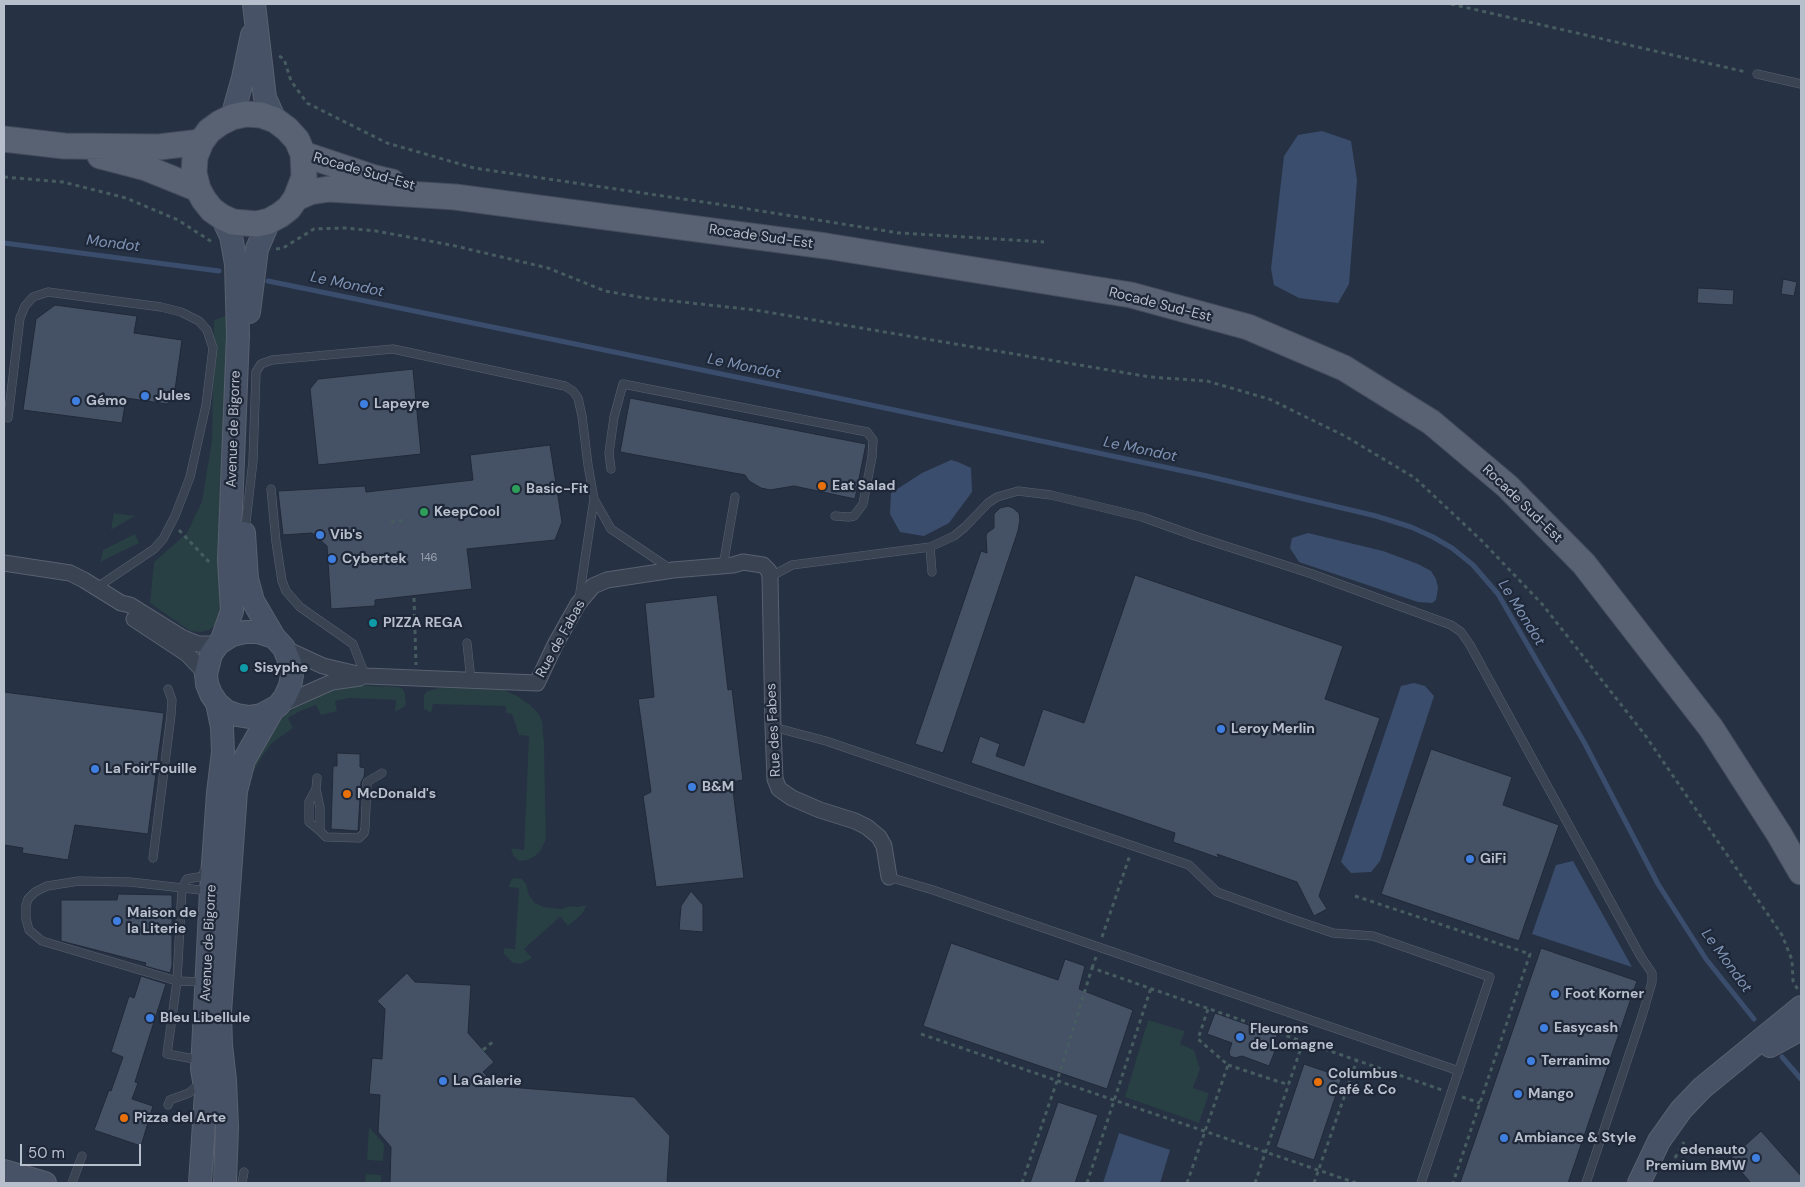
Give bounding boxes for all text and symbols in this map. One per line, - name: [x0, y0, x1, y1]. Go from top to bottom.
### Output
- street label: Rocade Sud-Est: [311, 149, 417, 195]
- street label: Rocade Sud-Est: [708, 221, 814, 253]
- water label: Mondot: [85, 232, 141, 256]
- water label: Le Mondot: [309, 268, 385, 302]
- street label: Rocade Sud-Est: [1107, 284, 1213, 326]
- water label: Le Mondot: [706, 350, 782, 384]
- street label: Avenue de Bigorre: [224, 370, 244, 488]
- place label: Jules: [155, 388, 191, 404]
- marker: Jules: [139, 390, 151, 402]
- place label: Gémo: [86, 393, 127, 409]
- marker: Gémo: [70, 395, 82, 407]
- place label: Lapeyre: [374, 396, 430, 412]
- marker: Lapeyre: [358, 398, 370, 410]
- water label: Le Mondot: [1102, 433, 1178, 467]
- street label: Rocade Sud-Est: [1478, 462, 1566, 546]
- place label: Eat Salad: [832, 478, 895, 494]
- marker: Eat Salad: [816, 480, 828, 492]
- place label: Basic-Fit: [526, 481, 589, 497]
- marker: Basic-Fit: [510, 483, 522, 495]
- place label: KeepCool: [434, 504, 500, 520]
- marker: KeepCool: [418, 506, 430, 518]
- place label: Vib's: [330, 527, 362, 543]
- marker: Vib's: [314, 529, 326, 541]
- place label: Cybertek: [342, 551, 407, 567]
- house number: 146: [420, 551, 438, 565]
- marker: Cybertek: [326, 553, 338, 565]
- water label: Le Mondot: [1494, 577, 1548, 649]
- street label: Rue de Fabas: [533, 597, 589, 681]
- place label: PIZZA REGA: [383, 615, 463, 631]
- marker: PIZZA REGA: [367, 617, 379, 629]
- place label: Sisyphe: [254, 660, 308, 676]
- marker: Sisyphe: [238, 662, 250, 674]
- street label: Rue des Fabes: [763, 683, 785, 777]
- place label: Leroy Merlin: [1231, 721, 1315, 737]
- marker: Leroy Merlin: [1215, 723, 1227, 735]
- place label: La Foir'Fouille: [105, 761, 197, 777]
- marker: La Foir'Fouille: [89, 763, 101, 775]
- place label: B&M: [702, 779, 734, 795]
- marker: B&M: [686, 781, 698, 793]
- place label: McDonald's: [357, 786, 436, 802]
- marker: McDonald's: [341, 788, 353, 800]
- place label: GiFi: [1480, 851, 1506, 867]
- marker: GiFi: [1464, 853, 1476, 865]
- street label: Avenue de Bigorre: [198, 884, 220, 1002]
- place label: Maison de la Literie: [127, 905, 197, 938]
- marker: Maison de la Literie: [111, 915, 123, 927]
- water label: Le Mondot: [1697, 926, 1755, 996]
- place label: Foot Korner: [1565, 986, 1644, 1002]
- marker: Foot Korner: [1549, 988, 1561, 1000]
- place label: Bleu Libellule: [160, 1010, 251, 1026]
- marker: Bleu Libellule: [144, 1012, 156, 1024]
- place label: Easycash: [1554, 1020, 1618, 1036]
- place label: Fleurons de Lomagne: [1250, 1021, 1334, 1054]
- marker: Easycash: [1538, 1022, 1550, 1034]
- marker: Fleurons de Lomagne: [1234, 1031, 1246, 1043]
- place label: Terranimo: [1541, 1053, 1610, 1069]
- marker: Terranimo: [1525, 1055, 1537, 1067]
- place label: Columbus Café & Co: [1328, 1066, 1398, 1098]
- place label: La Galerie: [453, 1073, 522, 1089]
- marker: La Galerie: [437, 1075, 449, 1087]
- marker: Columbus Café & Co: [1312, 1076, 1324, 1088]
- place label: Mango: [1528, 1086, 1574, 1102]
- marker: Mango: [1512, 1088, 1524, 1100]
- place label: Pizza del Arte: [134, 1110, 226, 1126]
- marker: Pizza del Arte: [118, 1112, 130, 1124]
- place label: Ambiance & Style: [1514, 1130, 1637, 1146]
- marker: Ambiance & Style: [1498, 1132, 1510, 1144]
- scale bar: [22, 1134, 144, 1166]
- place label: edenauto Premium BMW: [1646, 1142, 1746, 1174]
- text: 50 m: [28, 1143, 65, 1163]
- marker: edenauto Premium BMW: [1750, 1152, 1762, 1164]

